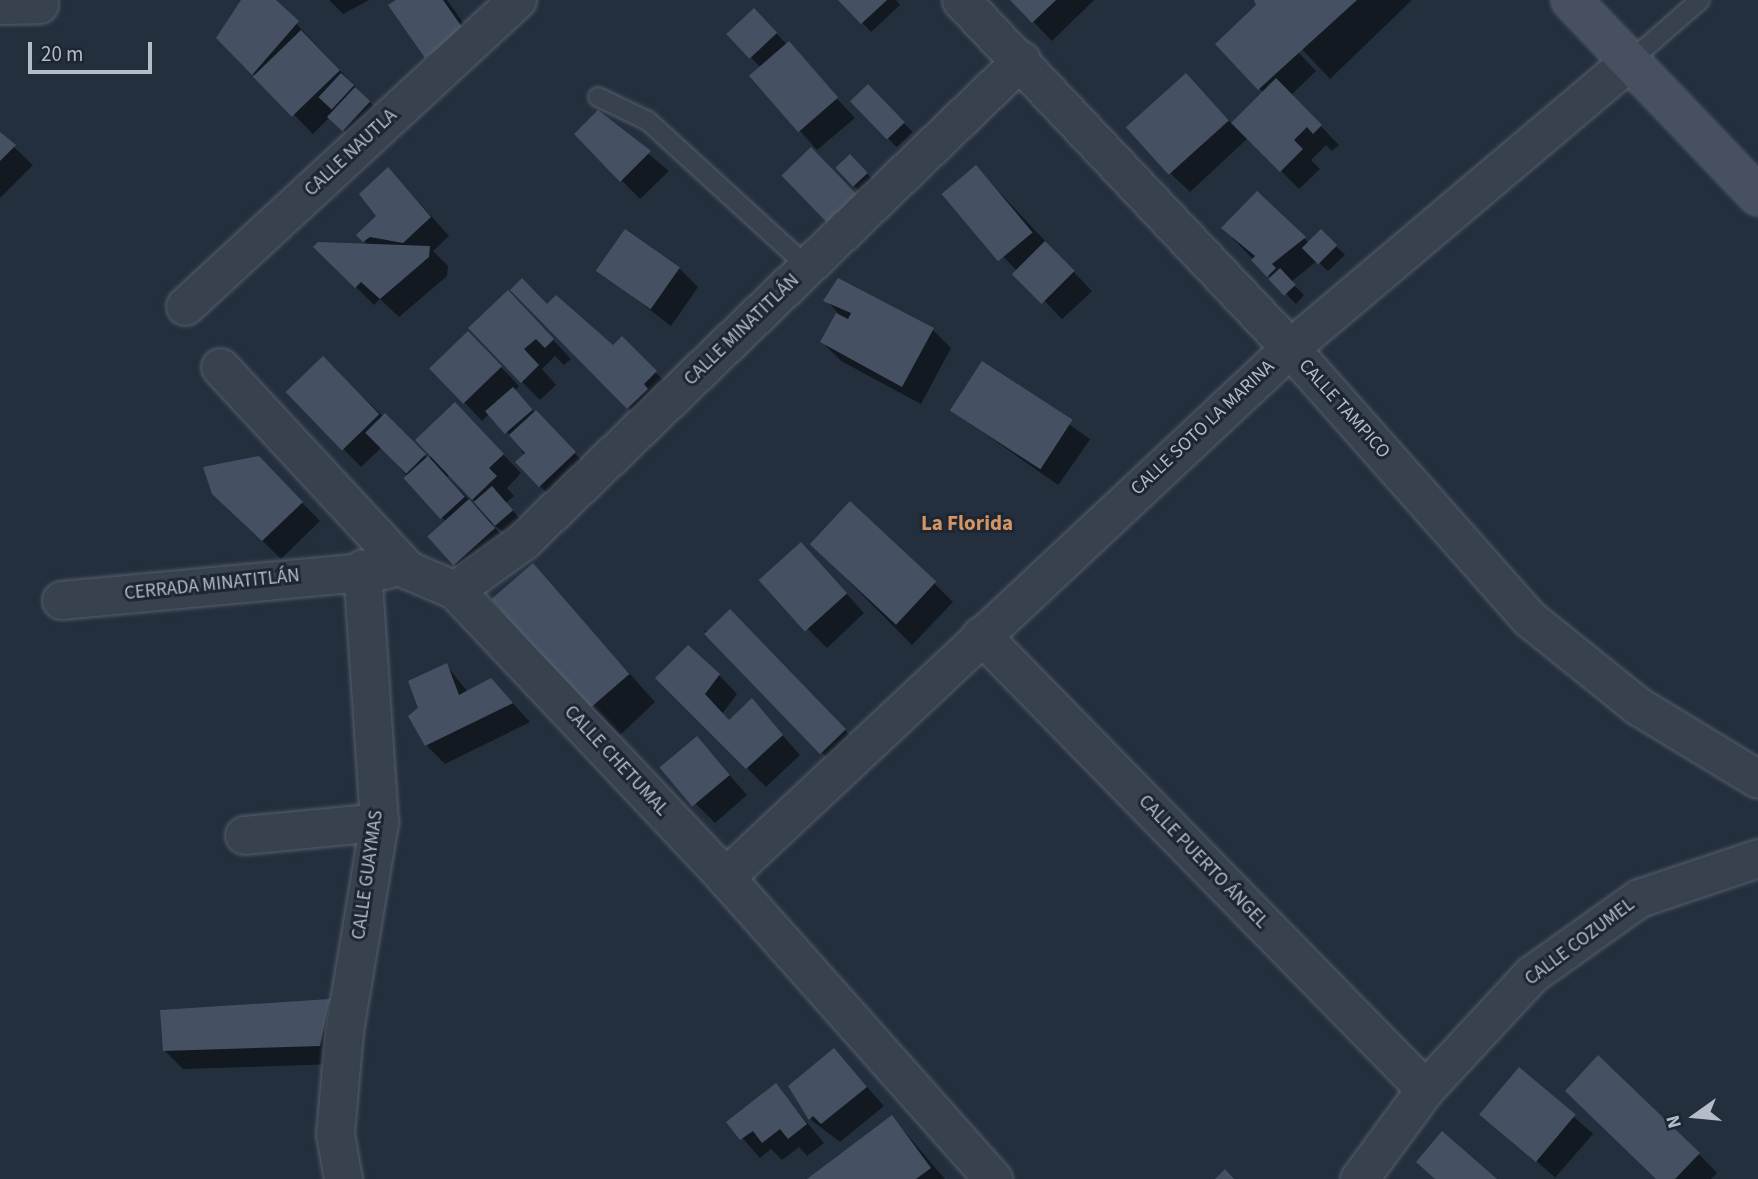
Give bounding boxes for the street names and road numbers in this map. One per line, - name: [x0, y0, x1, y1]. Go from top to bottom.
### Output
- street label: CALLE NAUTLA: [300, 104, 402, 202]
- street label: CALLE MINATITLÁN: [680, 269, 804, 391]
- street label: CALLE TAMPICO: [1293, 355, 1395, 463]
- street label: CALLE SOTO LA MARINA: [1127, 356, 1279, 500]
- street label: CERRADA MINATITLÁN: [123, 564, 301, 606]
- street label: CALLE CHETUMAL: [559, 701, 673, 821]
- street label: CALLE PUERTO ÁNGEL: [1133, 791, 1273, 933]
- street label: CALLE GUAYMAS: [348, 809, 388, 941]
- street label: CALLE COZUMEL: [1521, 893, 1639, 991]

